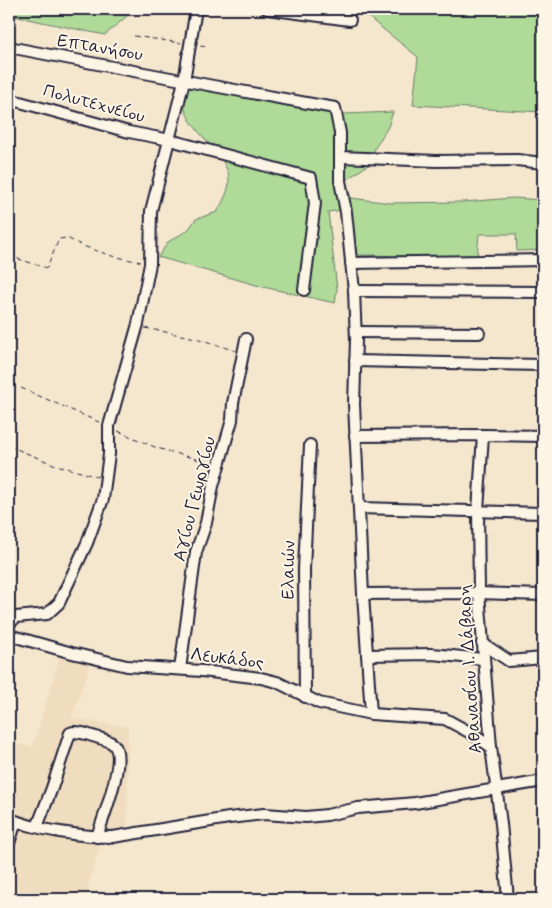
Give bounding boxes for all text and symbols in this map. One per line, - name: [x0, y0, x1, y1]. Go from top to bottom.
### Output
- street label: Επτανήσου: [55, 29, 145, 67]
- street label: Πολυτεχνείου: [41, 79, 147, 129]
- street label: Αγίου Γεωργίου: [168, 434, 222, 564]
- street label: Ελαιών: [276, 540, 302, 600]
- street label: Αθανασίου Ι. Δάβαρη: [452, 584, 488, 754]
- street label: Λευκάδος: [189, 643, 265, 675]

